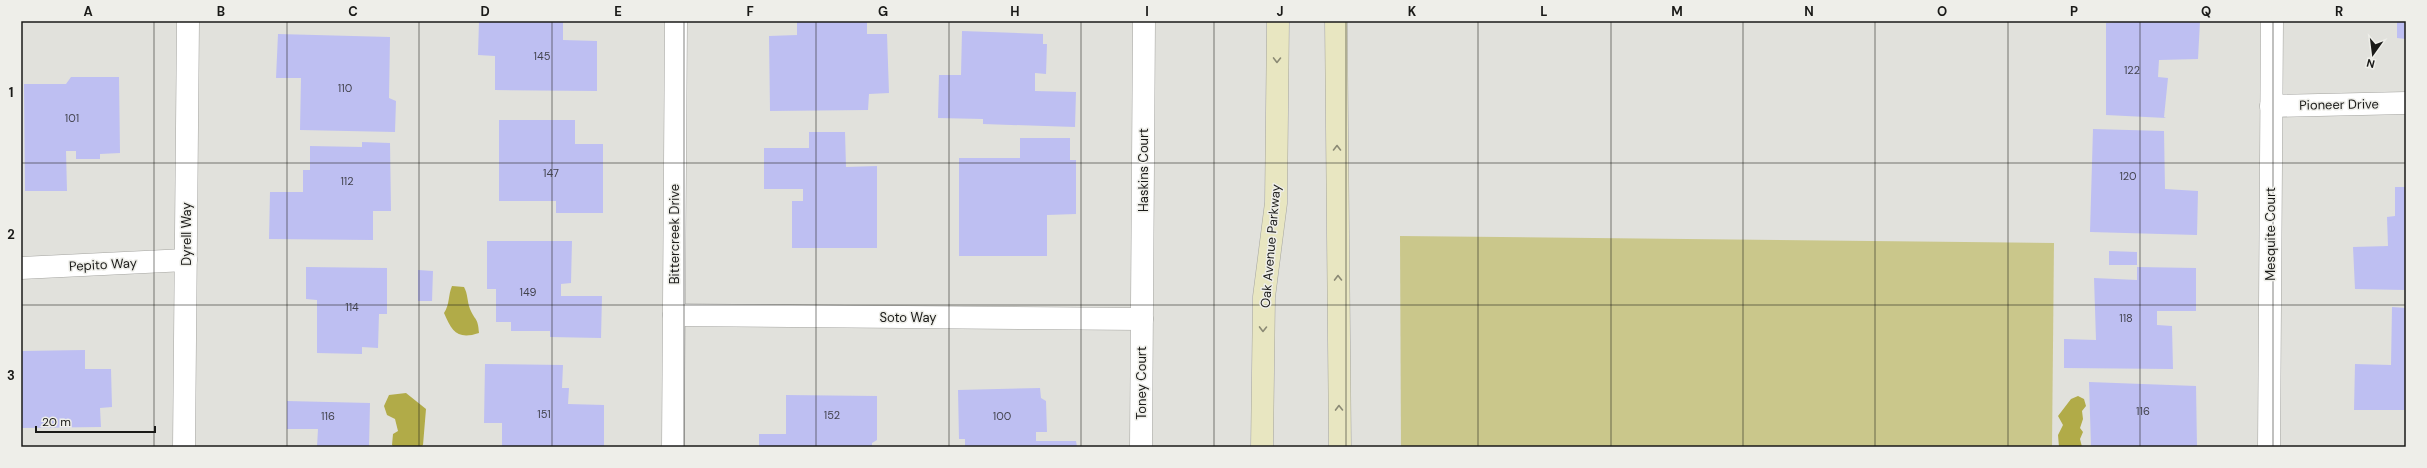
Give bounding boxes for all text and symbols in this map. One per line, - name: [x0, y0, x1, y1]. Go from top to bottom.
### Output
- text: A: [83, 3, 93, 20]
- text: B: [217, 3, 225, 20]
- text: C: [348, 3, 358, 20]
- text: D: [480, 3, 490, 20]
- text: E: [614, 3, 622, 20]
- text: F: [746, 3, 754, 20]
- text: G: [878, 3, 888, 20]
- text: H: [1010, 3, 1020, 20]
- text: I: [1145, 3, 1149, 20]
- text: J: [1276, 3, 1284, 20]
- text: K: [1408, 3, 1417, 20]
- text: L: [1540, 3, 1548, 20]
- text: M: [1671, 3, 1683, 20]
- text: N: [1804, 3, 1814, 20]
- text: O: [1937, 3, 1947, 20]
- text: P: [2070, 3, 2078, 20]
- text: Q: [2201, 3, 2211, 20]
- text: R: [2335, 3, 2343, 20]
- north arrow: [2353, 34, 2393, 74]
- house number: 145: [534, 49, 551, 63]
- text: N: [2365, 56, 2376, 71]
- one-way arrow: [1273, 57, 1281, 63]
- house number: 122: [2124, 63, 2140, 77]
- house number: 110: [338, 81, 352, 95]
- text: 1: [9, 84, 13, 101]
- street label: Pioneer Drive: [2299, 95, 2379, 114]
- house number: 101: [65, 111, 79, 125]
- street label: Haskins Court: [1135, 128, 1152, 212]
- one-way arrow: [1333, 145, 1341, 151]
- house number: 147: [543, 166, 559, 180]
- house number: 120: [2119, 169, 2137, 183]
- house number: 112: [340, 174, 354, 188]
- street label: Oak Avenue Parkway: [1257, 183, 1284, 309]
- street label: Bittercreek Drive: [666, 184, 683, 284]
- street label: Mesquite Court: [2262, 187, 2279, 281]
- street label: Dyrell Way: [178, 202, 195, 266]
- text: 2: [7, 226, 15, 243]
- street label: Pepito Way: [69, 254, 137, 275]
- one-way arrow: [1334, 275, 1342, 281]
- house number: 149: [519, 285, 537, 299]
- house number: 114: [345, 300, 359, 314]
- street label: Soto Way: [879, 309, 937, 326]
- house number: 118: [2119, 311, 2133, 325]
- one-way arrow: [1259, 326, 1267, 332]
- street label: Toney Court: [1133, 346, 1150, 420]
- text: 3: [7, 367, 15, 384]
- house number: 116: [2136, 404, 2150, 418]
- one-way arrow: [1335, 405, 1343, 411]
- house number: 151: [537, 407, 551, 421]
- scale bar: [36, 408, 155, 434]
- house number: 152: [824, 408, 840, 422]
- house number: 116: [321, 409, 335, 423]
- house number: 100: [993, 409, 1011, 423]
- text: 20 m: [42, 414, 71, 430]

